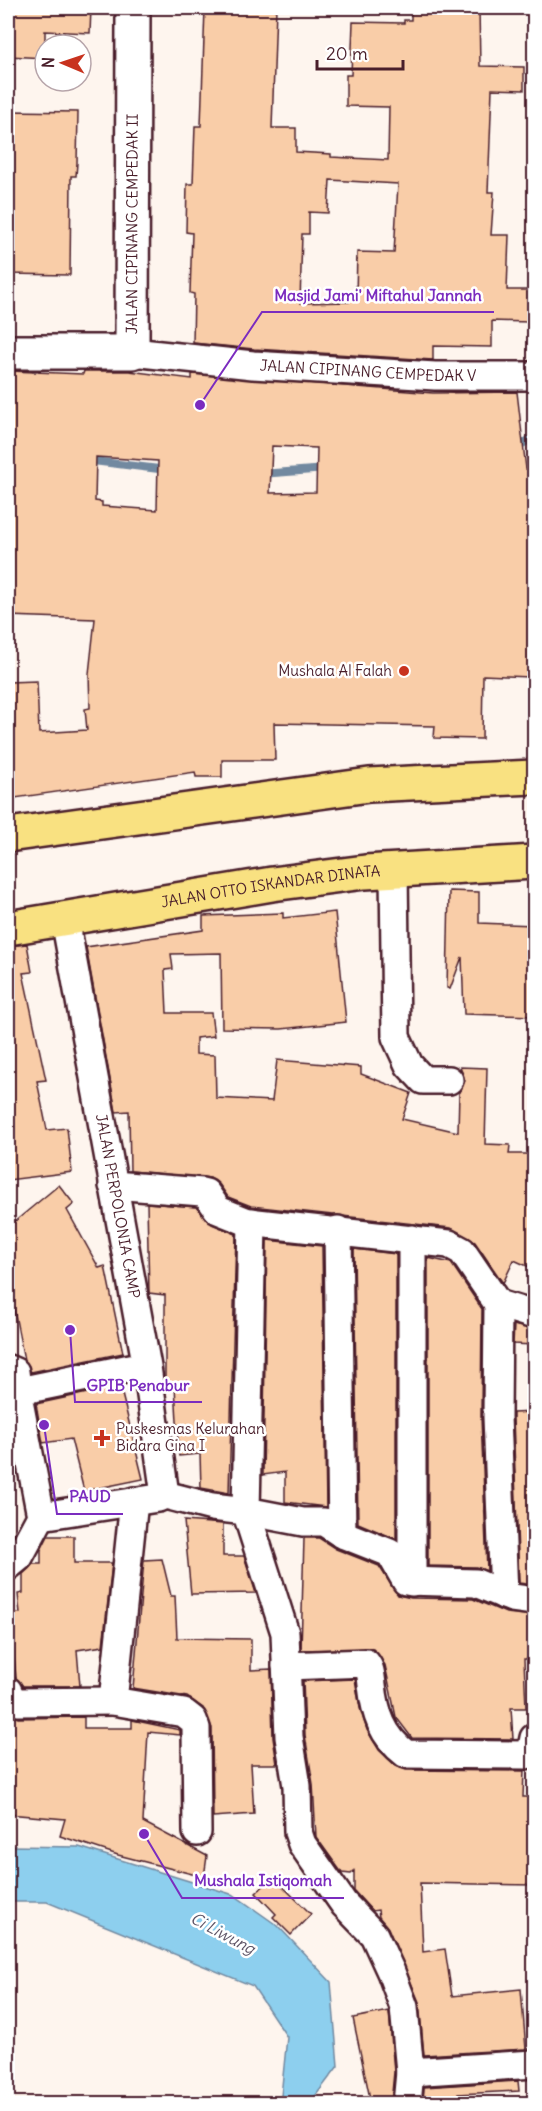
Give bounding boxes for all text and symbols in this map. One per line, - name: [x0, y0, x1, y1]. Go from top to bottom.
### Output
- north arrow: [33, 33, 93, 93]
- scale bar: [317, 33, 402, 71]
- text: 20 m: [326, 42, 368, 65]
- text: N: [38, 57, 58, 68]
- street label: JALAN CIPINANG CEMPEDAK II: [122, 114, 142, 334]
- callout: Masjid Jami' Miftahul Jannah: [262, 278, 494, 312]
- text: Masjid Jami' Miftahul Jannah: [274, 285, 482, 305]
- street label: JALAN CIPINANG CEMPEDAK V: [259, 355, 476, 385]
- place label: Mushala Al Falah: [278, 661, 392, 680]
- marker: Mushala Al Falah: [397, 664, 411, 678]
- street label: JALAN OTTO ISKANDAR DINATA: [160, 861, 381, 911]
- street label: JALAN PERPOLONIA CAMP: [92, 1112, 144, 1300]
- callout: GPIB Penabur: [75, 1368, 202, 1402]
- text: GPIB Penabur: [86, 1375, 190, 1395]
- place label: Puskesmas Kelurahan Bidara Cina I: [116, 1419, 265, 1455]
- marker: Puskesmas Kelurahan Bidara Cina I: [93, 1429, 111, 1447]
- callout: PAUD: [57, 1480, 123, 1514]
- text: PAUD: [69, 1486, 111, 1506]
- callout: Mushala Istiqomah: [182, 1864, 344, 1898]
- text: Mushala Istiqomah: [194, 1870, 332, 1891]
- water label: Ci Liwung: [187, 1908, 260, 1959]

